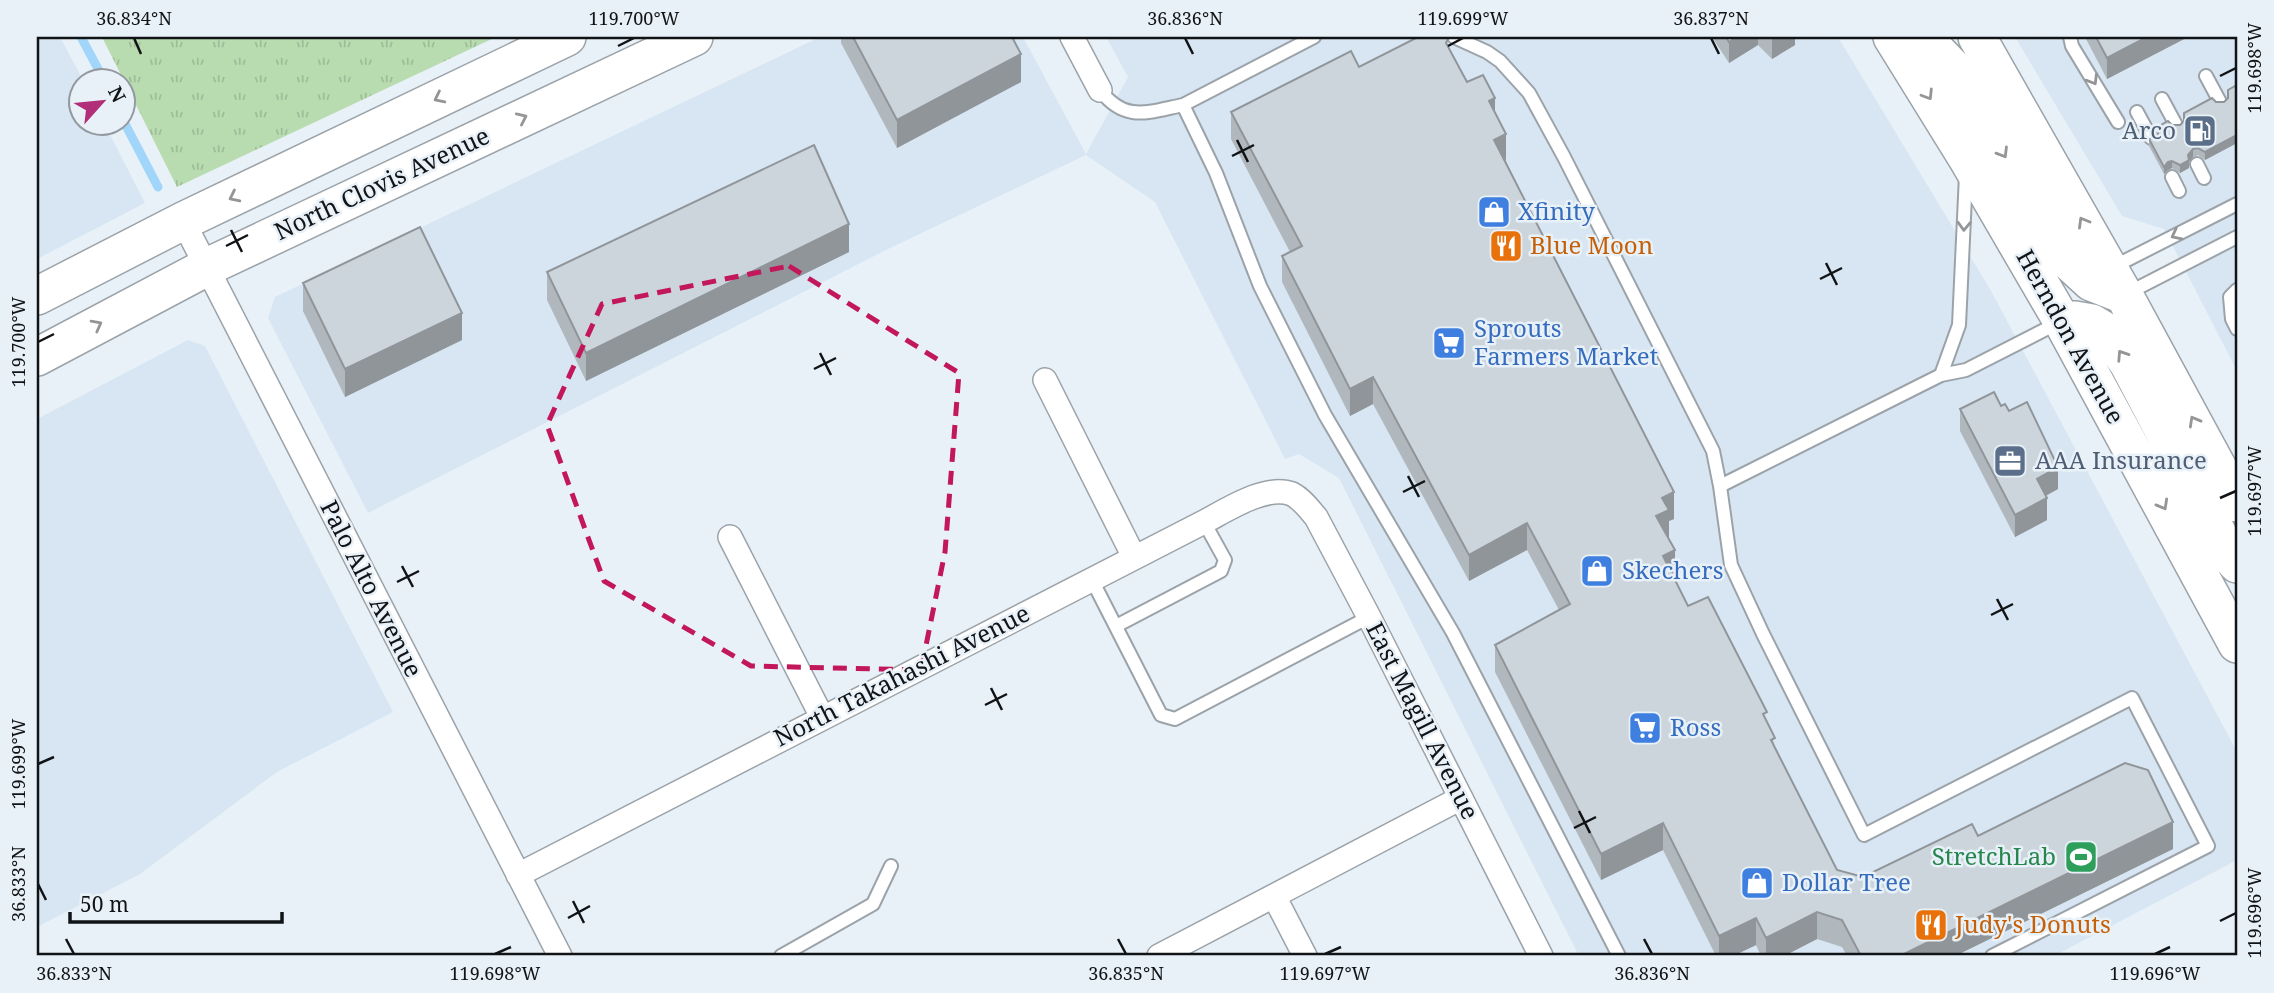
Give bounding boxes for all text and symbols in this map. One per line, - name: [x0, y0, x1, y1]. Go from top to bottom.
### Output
- text: 36.834°N: [96, 6, 172, 30]
- text: 119.700°W: [589, 6, 680, 30]
- text: 36.836°N: [1147, 6, 1223, 30]
- text: 119.699°W: [1418, 6, 1509, 30]
- text: 36.837°N: [1673, 6, 1749, 30]
- text: 119.698°W: [2242, 22, 2266, 113]
- north arrow: [66, 66, 136, 136]
- one-way arrow: [2084, 73, 2097, 86]
- text: N: [102, 82, 132, 107]
- one-way arrow: [1919, 87, 1932, 100]
- one-way arrow: [434, 90, 446, 104]
- one-way arrow: [515, 112, 527, 126]
- fuel station icon: Arco: [2181, 112, 2219, 150]
- place label: Arco: [2122, 113, 2176, 146]
- street label: North Clovis Avenue: [268, 118, 494, 247]
- one-way arrow: [1995, 145, 2008, 158]
- one-way arrow: [229, 188, 241, 202]
- shop icon: Xfinity: [1475, 193, 1513, 231]
- place label: Xfinity: [1518, 194, 1595, 227]
- one-way arrow: [2078, 217, 2091, 229]
- one-way arrow: [1956, 220, 1971, 231]
- restaurant icon: Blue Moon: [1487, 227, 1525, 265]
- one-way arrow: [2171, 227, 2183, 241]
- place label: Blue Moon: [1530, 228, 1653, 261]
- street label: Herndon Avenue: [2010, 243, 2133, 429]
- text: 119.700°W: [6, 296, 30, 387]
- place label: Sprouts Farmers Market: [1474, 311, 1658, 372]
- one-way arrow: [90, 320, 102, 333]
- supermarket icon: Sprouts Farmers Market: [1430, 324, 1468, 362]
- one-way arrow: [2117, 349, 2130, 362]
- one-way arrow: [2189, 415, 2202, 428]
- office icon: AAA Insurance: [1991, 442, 2029, 480]
- place label: AAA Insurance: [2035, 443, 2207, 476]
- text: 119.697°W: [2242, 445, 2266, 536]
- street label: Palo Alto Avenue: [314, 494, 431, 682]
- one-way arrow: [2154, 497, 2168, 510]
- shop icon: Skechers: [1578, 552, 1616, 590]
- place label: Skechers: [1622, 553, 1723, 586]
- street label: North Takahashi Avenue: [768, 596, 1035, 754]
- street label: East Magill Avenue: [1359, 616, 1487, 825]
- supermarket icon: Ross: [1626, 709, 1664, 747]
- place label: Ross: [1670, 710, 1721, 743]
- text: 119.699°W: [6, 718, 30, 809]
- sports icon: StretchLab: [2062, 838, 2100, 876]
- place label: StretchLab: [1932, 839, 2056, 872]
- text: 36.833°N: [6, 846, 30, 922]
- shop icon: Dollar Tree: [1738, 864, 1776, 902]
- place label: Dollar Tree: [1782, 865, 1911, 898]
- text: 119.696°W: [2242, 867, 2266, 958]
- scale bar: [70, 881, 282, 925]
- text: 50 m: [80, 890, 129, 918]
- restaurant icon: Judy's Donuts: [1912, 906, 1950, 944]
- place label: Judy's Donuts: [1954, 907, 2111, 940]
- text: 36.833°N: [36, 961, 112, 985]
- text: 119.698°W: [450, 961, 541, 985]
- text: 36.835°N: [1088, 961, 1164, 985]
- text: 119.697°W: [1280, 961, 1371, 985]
- text: 36.836°N: [1614, 961, 1690, 985]
- text: 119.696°W: [2110, 961, 2201, 985]

